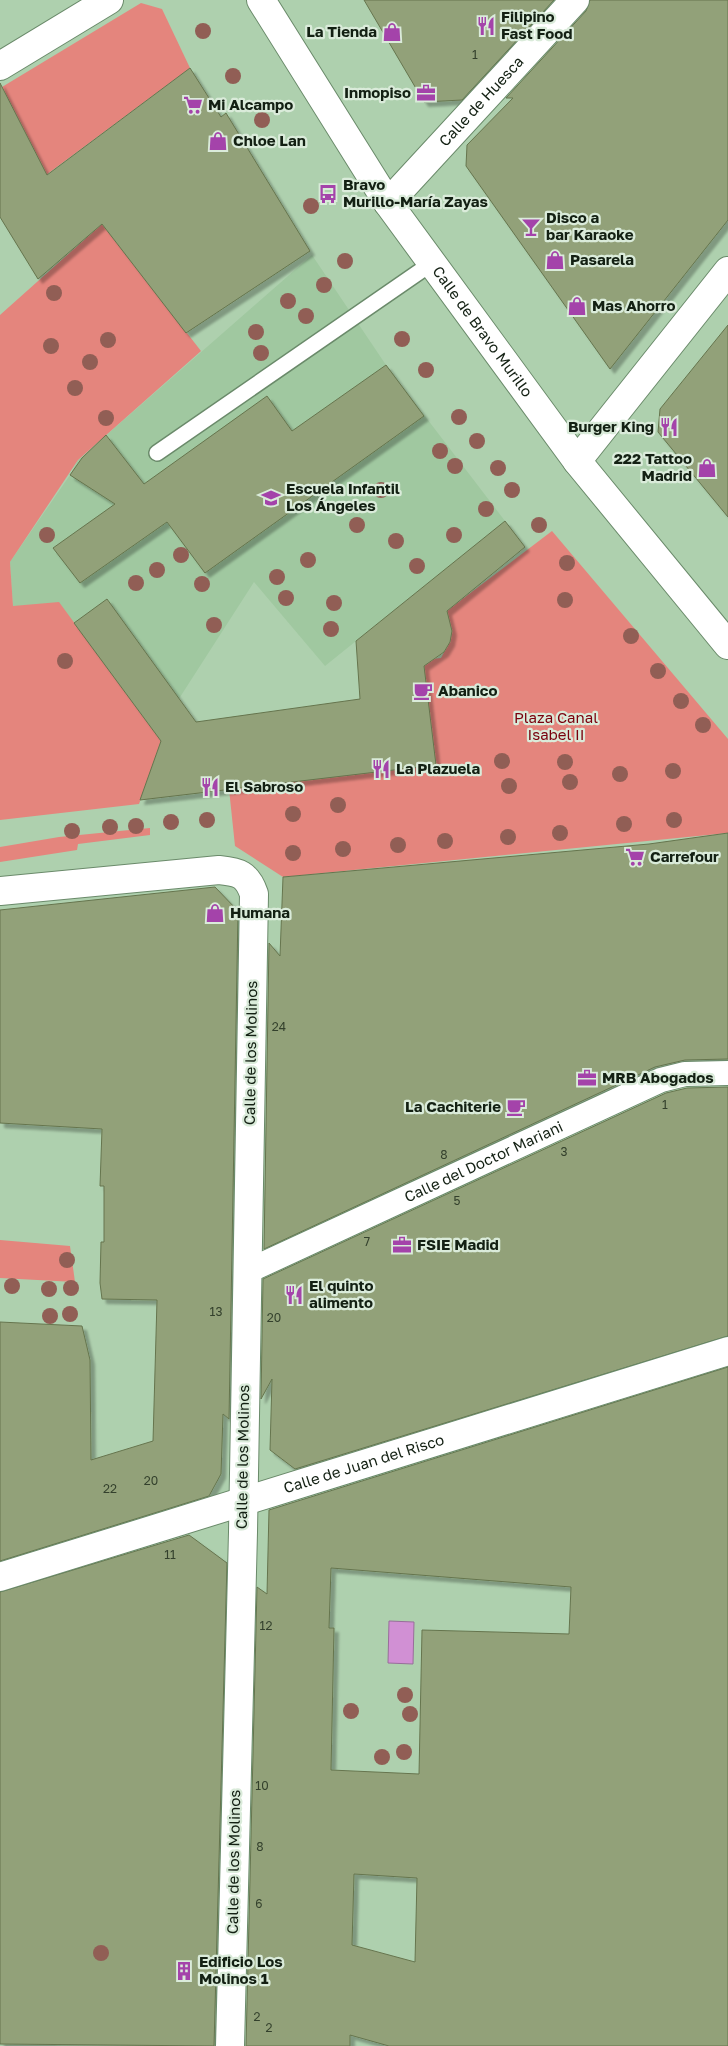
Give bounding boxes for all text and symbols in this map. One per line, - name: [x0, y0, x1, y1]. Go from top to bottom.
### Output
- place label: Filipino Fast Food: [501, 7, 572, 42]
- restaurant icon: Filipino Fast Food: [475, 15, 497, 37]
- shop icon: La Tienda: [381, 21, 403, 43]
- place label: La Tienda: [306, 22, 377, 40]
- house number: 1: [472, 47, 478, 62]
- street label: Calle de Huesca: [435, 52, 527, 150]
- office icon: Inmopiso: [415, 82, 437, 104]
- place label: Inmopiso: [344, 83, 411, 101]
- supermarket icon: Mi Alcampo: [182, 94, 204, 116]
- place label: Mi Alcampo: [208, 95, 293, 113]
- shop icon: Chloe Lan: [207, 130, 229, 152]
- place label: Chloe Lan: [233, 131, 306, 149]
- place label: Bravo Murillo-María Zayas: [343, 175, 488, 210]
- bus stop icon: Bravo Murillo-María Zayas: [317, 183, 339, 205]
- place label: Disco a bar Karaoke: [546, 208, 634, 243]
- bar icon: Disco a bar Karaoke: [520, 216, 542, 238]
- shop icon: Pasarela: [544, 249, 566, 271]
- place label: Pasarela: [570, 250, 634, 268]
- street label: Calle de Bravo Murillo: [429, 262, 537, 400]
- shop icon: Mas Ahorro: [566, 295, 588, 317]
- place label: Mas Ahorro: [592, 296, 675, 314]
- restaurant icon: Burger King: [658, 416, 680, 438]
- place label: Burger King: [568, 417, 654, 435]
- place label: 222 Tattoo Madrid: [614, 449, 692, 484]
- shop icon: 222 Tattoo Madrid: [696, 457, 718, 479]
- place label: Escuela Infantil Los Ángeles: [286, 479, 400, 514]
- school or university icon: Escuela Infantil Los Ángeles: [260, 487, 282, 509]
- cafe icon: Abanico: [412, 680, 434, 702]
- place label: Abanico: [438, 681, 497, 699]
- park label: Plaza Canal Isabel II: [514, 708, 598, 743]
- restaurant icon: La Plazuela: [370, 758, 392, 780]
- place label: La Plazuela: [396, 759, 480, 777]
- restaurant icon: El Sabroso: [199, 776, 221, 798]
- place label: El Sabroso: [225, 777, 303, 795]
- supermarket icon: Carrefour: [624, 846, 646, 868]
- place label: Carrefour: [650, 847, 719, 865]
- shop icon: Humana: [204, 902, 226, 924]
- place label: Humana: [230, 903, 290, 921]
- street label: Calle de los Molinos: [240, 981, 260, 1125]
- house number: 24: [272, 1019, 286, 1034]
- office icon: MRB Abogados: [576, 1067, 598, 1089]
- place label: MRB Abogados: [602, 1068, 714, 1086]
- cafe icon: La Cachiterie: [505, 1096, 527, 1118]
- place label: La Cachiterie: [405, 1097, 501, 1115]
- house number: 1: [662, 1097, 668, 1112]
- street label: Calle del Doctor Mariani: [401, 1117, 565, 1205]
- house number: 3: [560, 1144, 568, 1159]
- house number: 8: [440, 1147, 448, 1162]
- house number: 5: [454, 1193, 461, 1208]
- house number: 7: [364, 1234, 370, 1249]
- office icon: FSIE Madid: [391, 1234, 413, 1256]
- place label: FSIE Madid: [417, 1235, 499, 1253]
- place label: El quinto alimento: [309, 1276, 373, 1311]
- restaurant icon: El quinto alimento: [283, 1284, 305, 1306]
- house number: 13: [210, 1304, 222, 1319]
- house number: 20: [267, 1310, 281, 1325]
- street label: Calle de los Molinos: [232, 1385, 252, 1529]
- street label: Calle de Juan del Risco: [281, 1430, 446, 1496]
- house number: 20: [144, 1473, 158, 1488]
- house number: 22: [103, 1481, 117, 1496]
- house number: 11: [164, 1547, 176, 1562]
- house number: 12: [260, 1618, 272, 1633]
- house number: 10: [255, 1778, 269, 1793]
- street label: Calle de los Molinos: [223, 1790, 243, 1934]
- house number: 8: [256, 1839, 264, 1854]
- house number: 6: [255, 1896, 263, 1911]
- place label: Edificio Los Molinos 1: [199, 1952, 283, 1987]
- building icon: Edificio Los Molinos 1: [173, 1960, 195, 1982]
- house number: 2: [254, 2009, 261, 2024]
- house number: 2: [266, 2020, 273, 2035]

